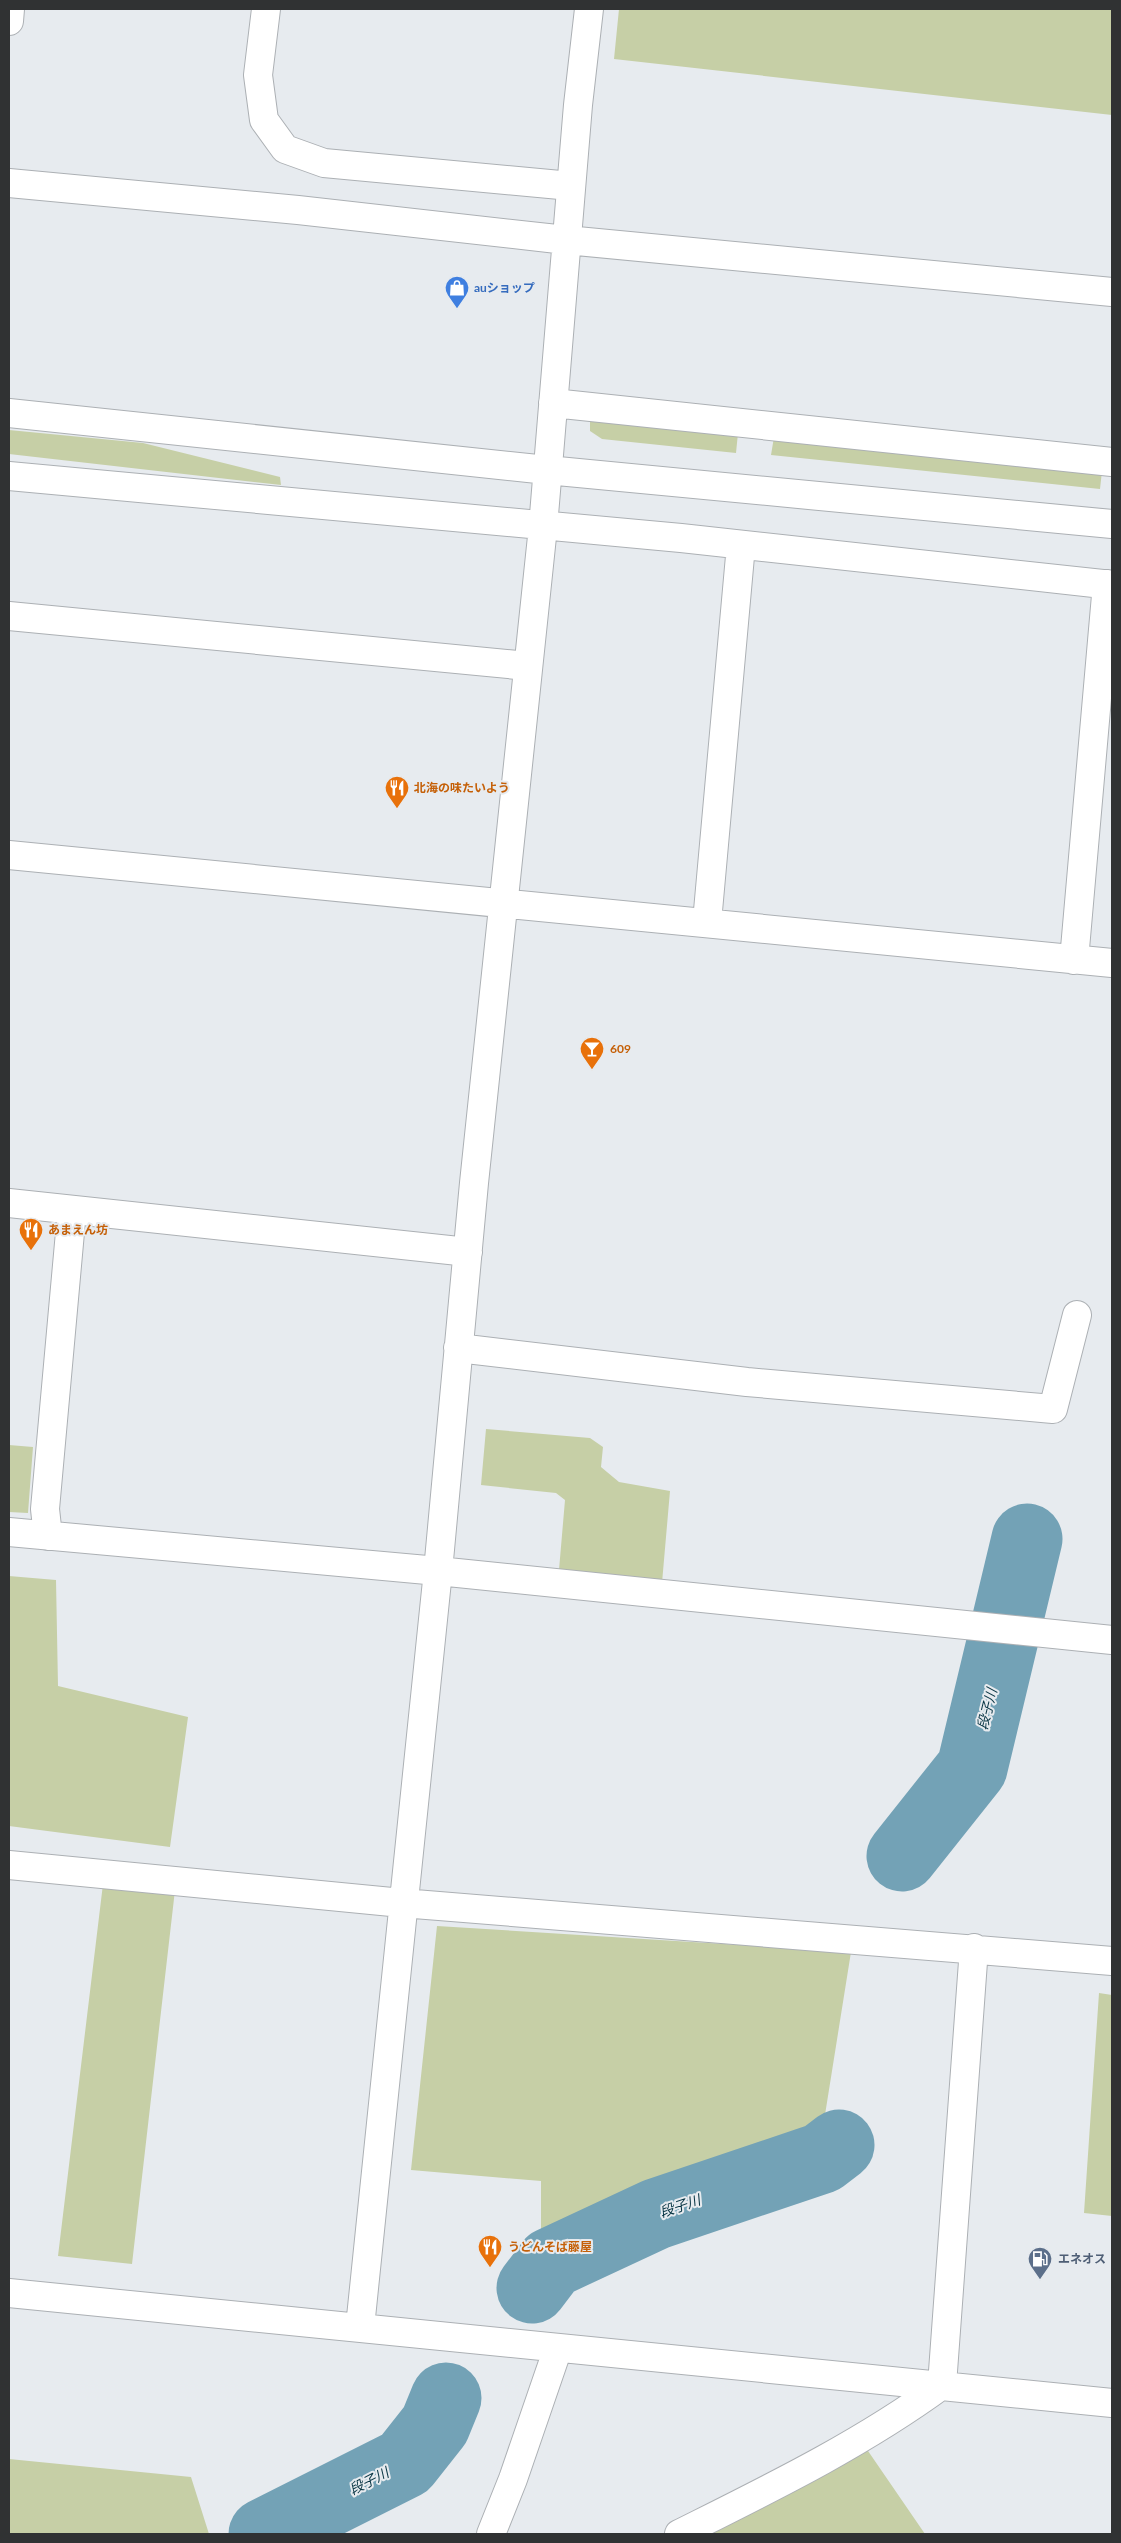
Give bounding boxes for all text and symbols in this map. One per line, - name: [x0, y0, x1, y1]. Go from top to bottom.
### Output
- shop icon: auショップ: [444, 275, 470, 309]
- place label: auショップ: [474, 280, 535, 295]
- restaurant icon: 北海の味たいよう: [384, 775, 410, 809]
- place label: 北海の味たいよう: [414, 780, 510, 795]
- bar icon: 609: [579, 1036, 605, 1070]
- place label: 609: [610, 1041, 631, 1056]
- restaurant icon: あまえん坊: [18, 1217, 44, 1251]
- place label: あまえん坊: [48, 1222, 108, 1237]
- water label: 段子川: [973, 1685, 1000, 1731]
- water label: 段子川: [657, 2190, 704, 2220]
- restaurant icon: うどんそば藤屋: [477, 2234, 503, 2268]
- place label: うどんそば藤屋: [508, 2239, 592, 2254]
- fuel station icon: エネオス: [1027, 2246, 1053, 2280]
- place label: エネオス: [1058, 2251, 1106, 2266]
- water label: 段子川: [346, 2463, 393, 2498]

